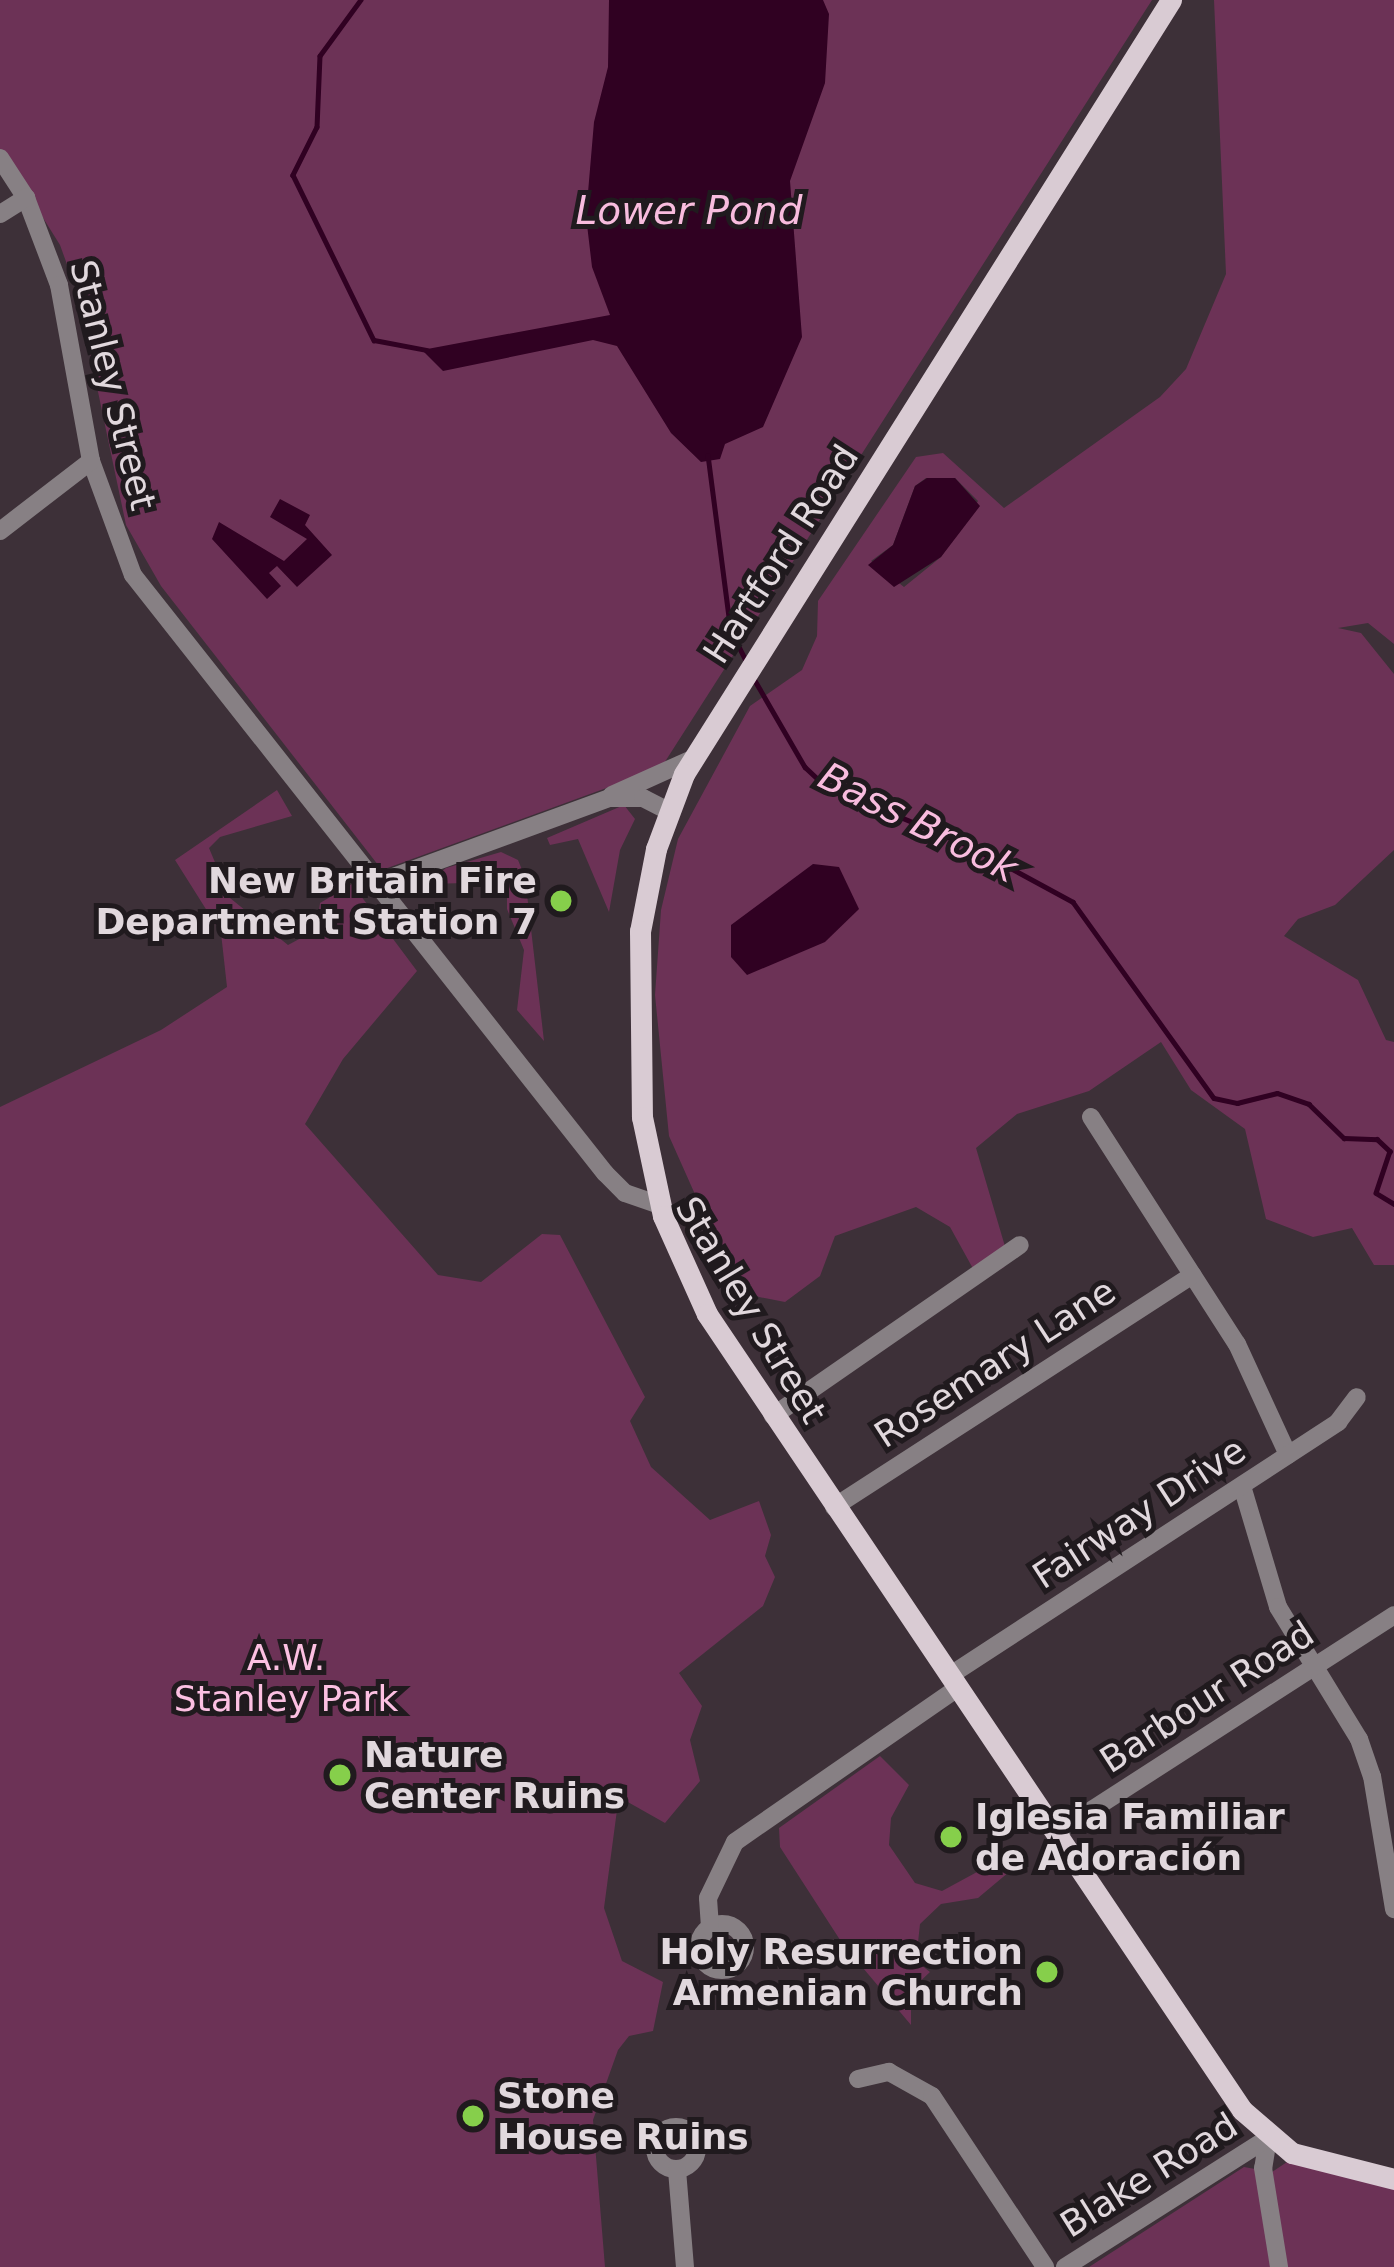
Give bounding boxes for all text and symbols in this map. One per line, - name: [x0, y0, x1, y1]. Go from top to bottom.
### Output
- water label: Lower Pond: [576, 188, 802, 234]
- street label: Stanley Street: [61, 256, 165, 514]
- street label: Hartford Road: [694, 437, 868, 671]
- water label: Bass Brook: [811, 753, 1025, 893]
- place label: New Britain Fire Department Station 7: [95, 858, 537, 943]
- marker: New Britain Fire Department Station 7: [548, 888, 574, 914]
- street label: Stanley Street: [667, 1189, 835, 1431]
- street label: Rosemary Lane: [867, 1269, 1123, 1457]
- street label: Fairway Drive: [1025, 1428, 1253, 1598]
- street label: Barbour Road: [1092, 1612, 1322, 1782]
- park label: A.W. Stanley Park: [174, 1635, 398, 1720]
- place label: Nature Center Ruins: [364, 1732, 625, 1817]
- marker: Nature Center Ruins: [327, 1762, 353, 1788]
- place label: Iglesia Familiar de Adoración: [975, 1794, 1285, 1879]
- marker: Iglesia Familiar de Adoración: [938, 1824, 964, 1850]
- place label: Holy Resurrection Armenian Church: [659, 1929, 1023, 2014]
- marker: Holy Resurrection Armenian Church: [1034, 1959, 1060, 1985]
- place label: Stone House Ruins: [497, 2073, 749, 2158]
- marker: Stone House Ruins: [460, 2103, 486, 2129]
- street label: Blake Road: [1053, 2104, 1245, 2246]

